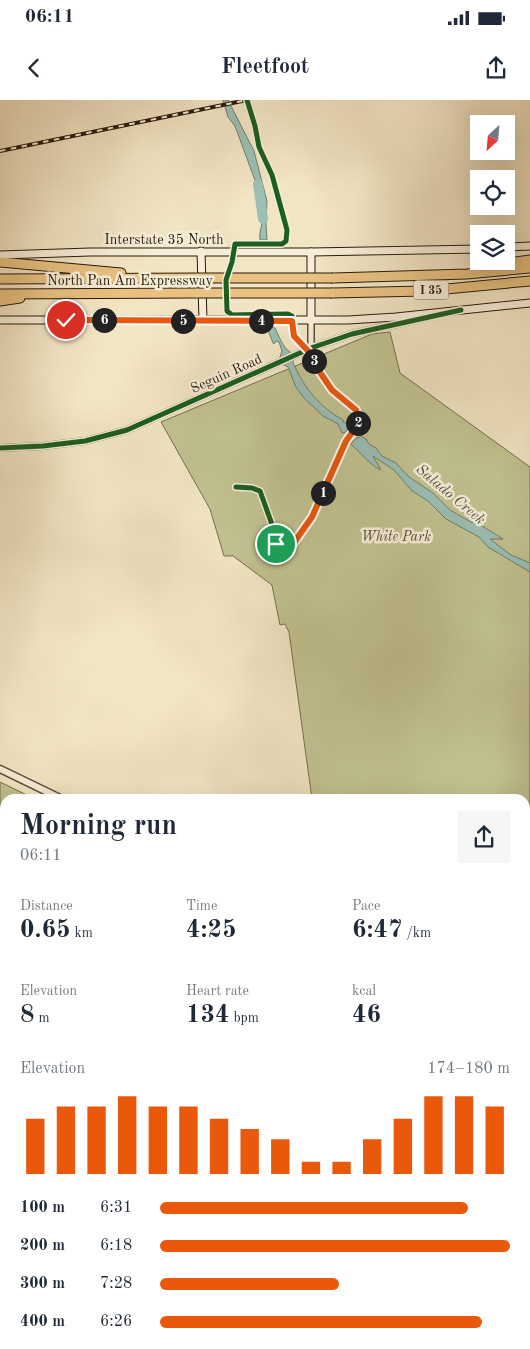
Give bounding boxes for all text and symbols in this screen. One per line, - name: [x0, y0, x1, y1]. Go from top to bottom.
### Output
- text: 06:11: [25, 8, 74, 27]
- icon: back: [20, 54, 48, 82]
- icon: share: [482, 54, 510, 82]
- text: Fleetfoot: [221, 56, 309, 78]
- north arrow: [470, 115, 515, 160]
- map controls: [470, 115, 515, 270]
- button: locate: [470, 170, 515, 215]
- button: layers: [470, 225, 515, 270]
- street label: Interstate 35 North: [104, 233, 224, 247]
- street label: North Pan Am Expressway: [47, 274, 214, 288]
- road number: I 35: [414, 280, 448, 300]
- pin: [45, 299, 87, 341]
- icon: check: [52, 306, 80, 334]
- pin: 6: [92, 308, 116, 332]
- pin: 5: [170, 308, 196, 334]
- pin: 4: [248, 308, 274, 334]
- text: 6: [100, 313, 109, 327]
- text: 5: [179, 314, 188, 328]
- text: 4: [257, 314, 266, 328]
- pin: 3: [302, 348, 326, 374]
- street label: Seguin Road: [189, 352, 264, 396]
- text: 3: [310, 354, 319, 368]
- pin: 2: [346, 410, 370, 436]
- text: 2: [354, 416, 363, 430]
- water label: Salado Creek: [413, 462, 487, 528]
- pin: 1: [310, 480, 336, 506]
- text: 1: [319, 486, 328, 500]
- pin: [255, 523, 297, 565]
- icon: arrive: [262, 530, 290, 558]
- park label: White Park: [361, 530, 431, 544]
- button: share: [458, 811, 510, 863]
- text: Morning run: [20, 813, 177, 841]
- text: 06:11: [20, 848, 62, 864]
- text: Distance: [20, 899, 73, 913]
- text: Time: [186, 899, 217, 913]
- text: Pace: [352, 899, 380, 913]
- text: 0.65: [20, 918, 71, 943]
- text: 4:25: [186, 918, 237, 943]
- text: 6:47: [352, 918, 403, 943]
- text: km: [71, 926, 93, 940]
- text: /km: [403, 926, 431, 940]
- text: Elevation: [20, 984, 77, 998]
- text: Heart rate: [186, 984, 249, 998]
- text: kcal: [352, 984, 376, 998]
- text: 8: [20, 1003, 35, 1028]
- text: 134: [186, 1003, 230, 1028]
- text: 46: [352, 1003, 381, 1028]
- text: m: [35, 1011, 50, 1025]
- text: bpm: [230, 1011, 259, 1025]
- text: Elevation: [20, 1061, 85, 1077]
- text: 174–180 m: [427, 1061, 510, 1077]
- text: 100 m: [20, 1200, 65, 1216]
- text: 6:31: [100, 1200, 132, 1216]
- text: 200 m: [20, 1238, 65, 1254]
- text: 6:18: [100, 1238, 132, 1254]
- text: 300 m: [20, 1276, 65, 1292]
- text: 7:28: [100, 1276, 132, 1292]
- text: 400 m: [20, 1314, 65, 1330]
- text: 6:26: [100, 1314, 132, 1330]

